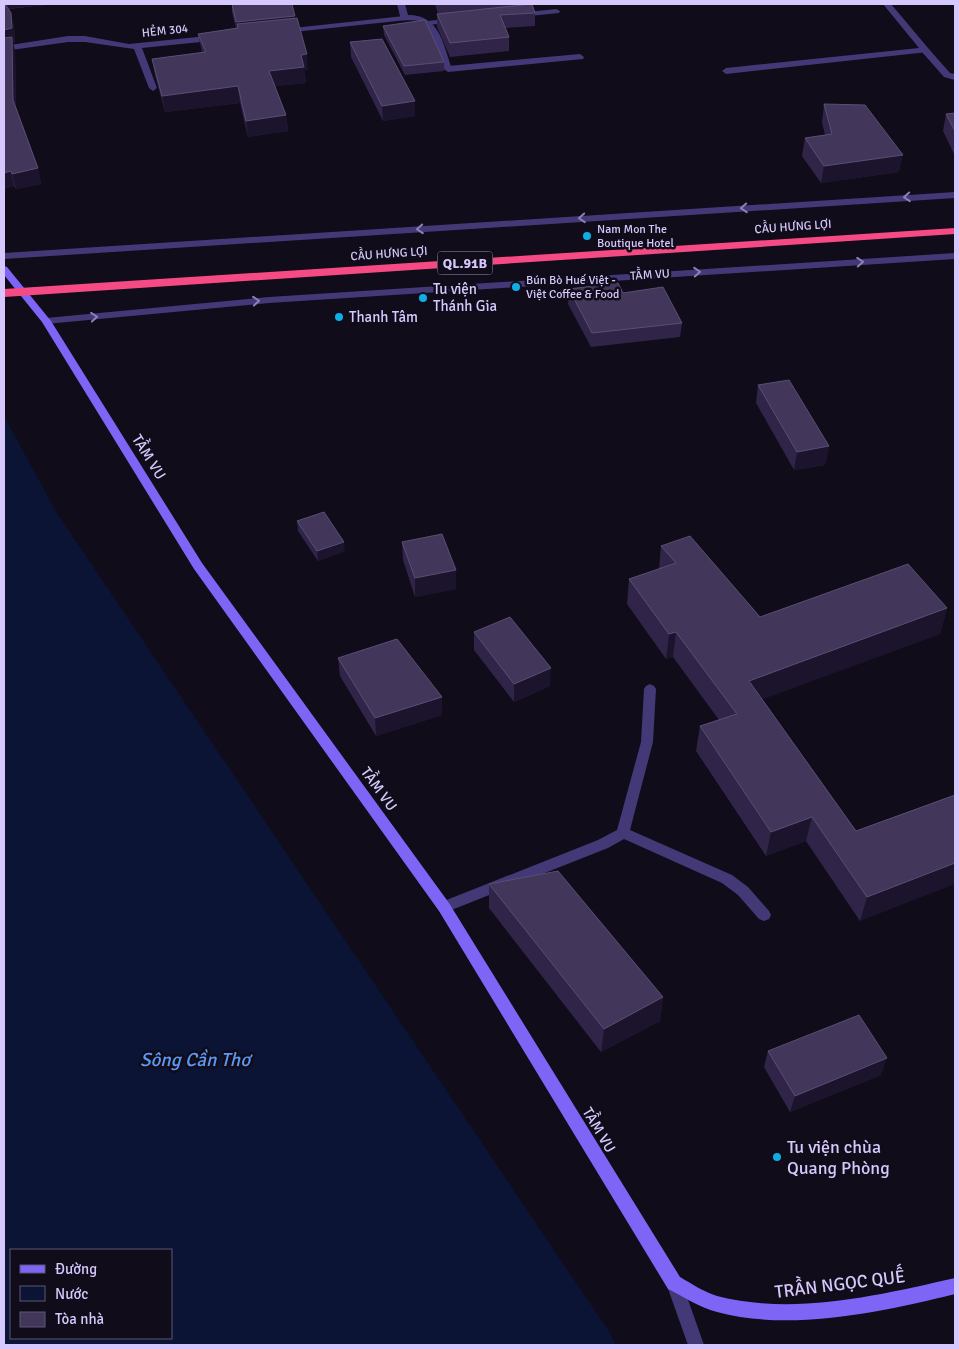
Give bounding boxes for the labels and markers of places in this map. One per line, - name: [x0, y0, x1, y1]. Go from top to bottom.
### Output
- place label: Nam Mon The Boutique Hotel: [597, 222, 674, 251]
- marker: Nam Mon The Boutique Hotel: [581, 230, 593, 242]
- place label: Bún Bò Huế Việt - Việt Coffee & Food: [526, 273, 619, 302]
- place label: Tu viện Thánh Gia: [433, 280, 497, 315]
- marker: Bún Bò Huế Việt - Việt Coffee & Food: [510, 281, 522, 293]
- marker: Tu viện Thánh Gia: [417, 292, 429, 304]
- place label: Thanh Tâm: [349, 308, 418, 326]
- marker: Thanh Tâm: [333, 311, 345, 323]
- place label: Tu viện chùa Quang Phòng: [787, 1136, 890, 1179]
- marker: Tu viện chùa Quang Phòng: [771, 1151, 783, 1163]

